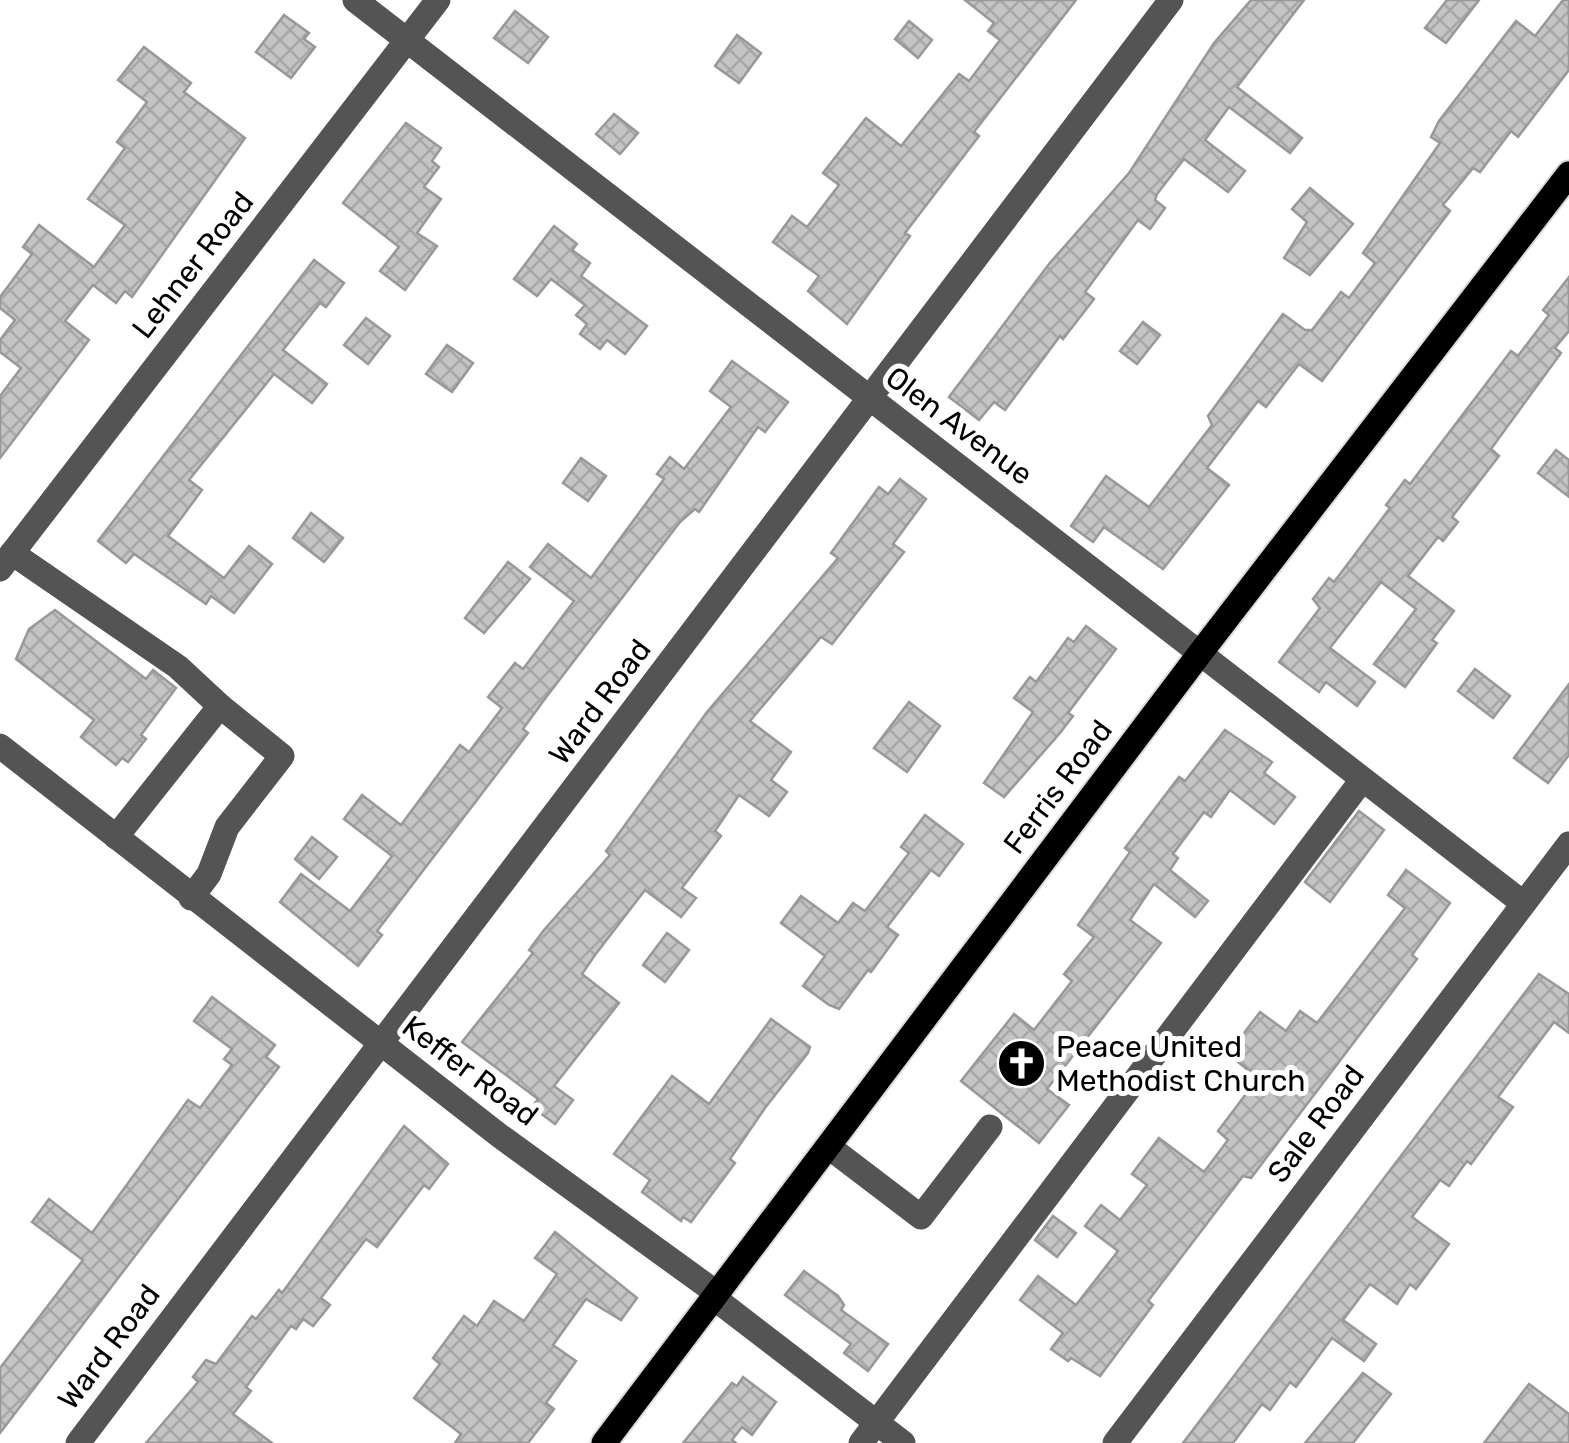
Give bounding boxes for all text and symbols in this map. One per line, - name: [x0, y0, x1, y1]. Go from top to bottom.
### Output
- street label: Lehner Road: [125, 185, 261, 345]
- street label: Olen Avenue: [879, 359, 1039, 493]
- street label: Ward Road: [541, 632, 659, 772]
- street label: Ferris Road: [996, 713, 1120, 861]
- street label: Keffer Road: [395, 1008, 545, 1134]
- place label: Peace United Methodist Church: [1056, 1029, 1305, 1099]
- church icon: Peace United Methodist Church: [995, 1038, 1047, 1090]
- street label: Sale Road: [1260, 1058, 1372, 1190]
- street label: Ward Road: [50, 1277, 168, 1417]

